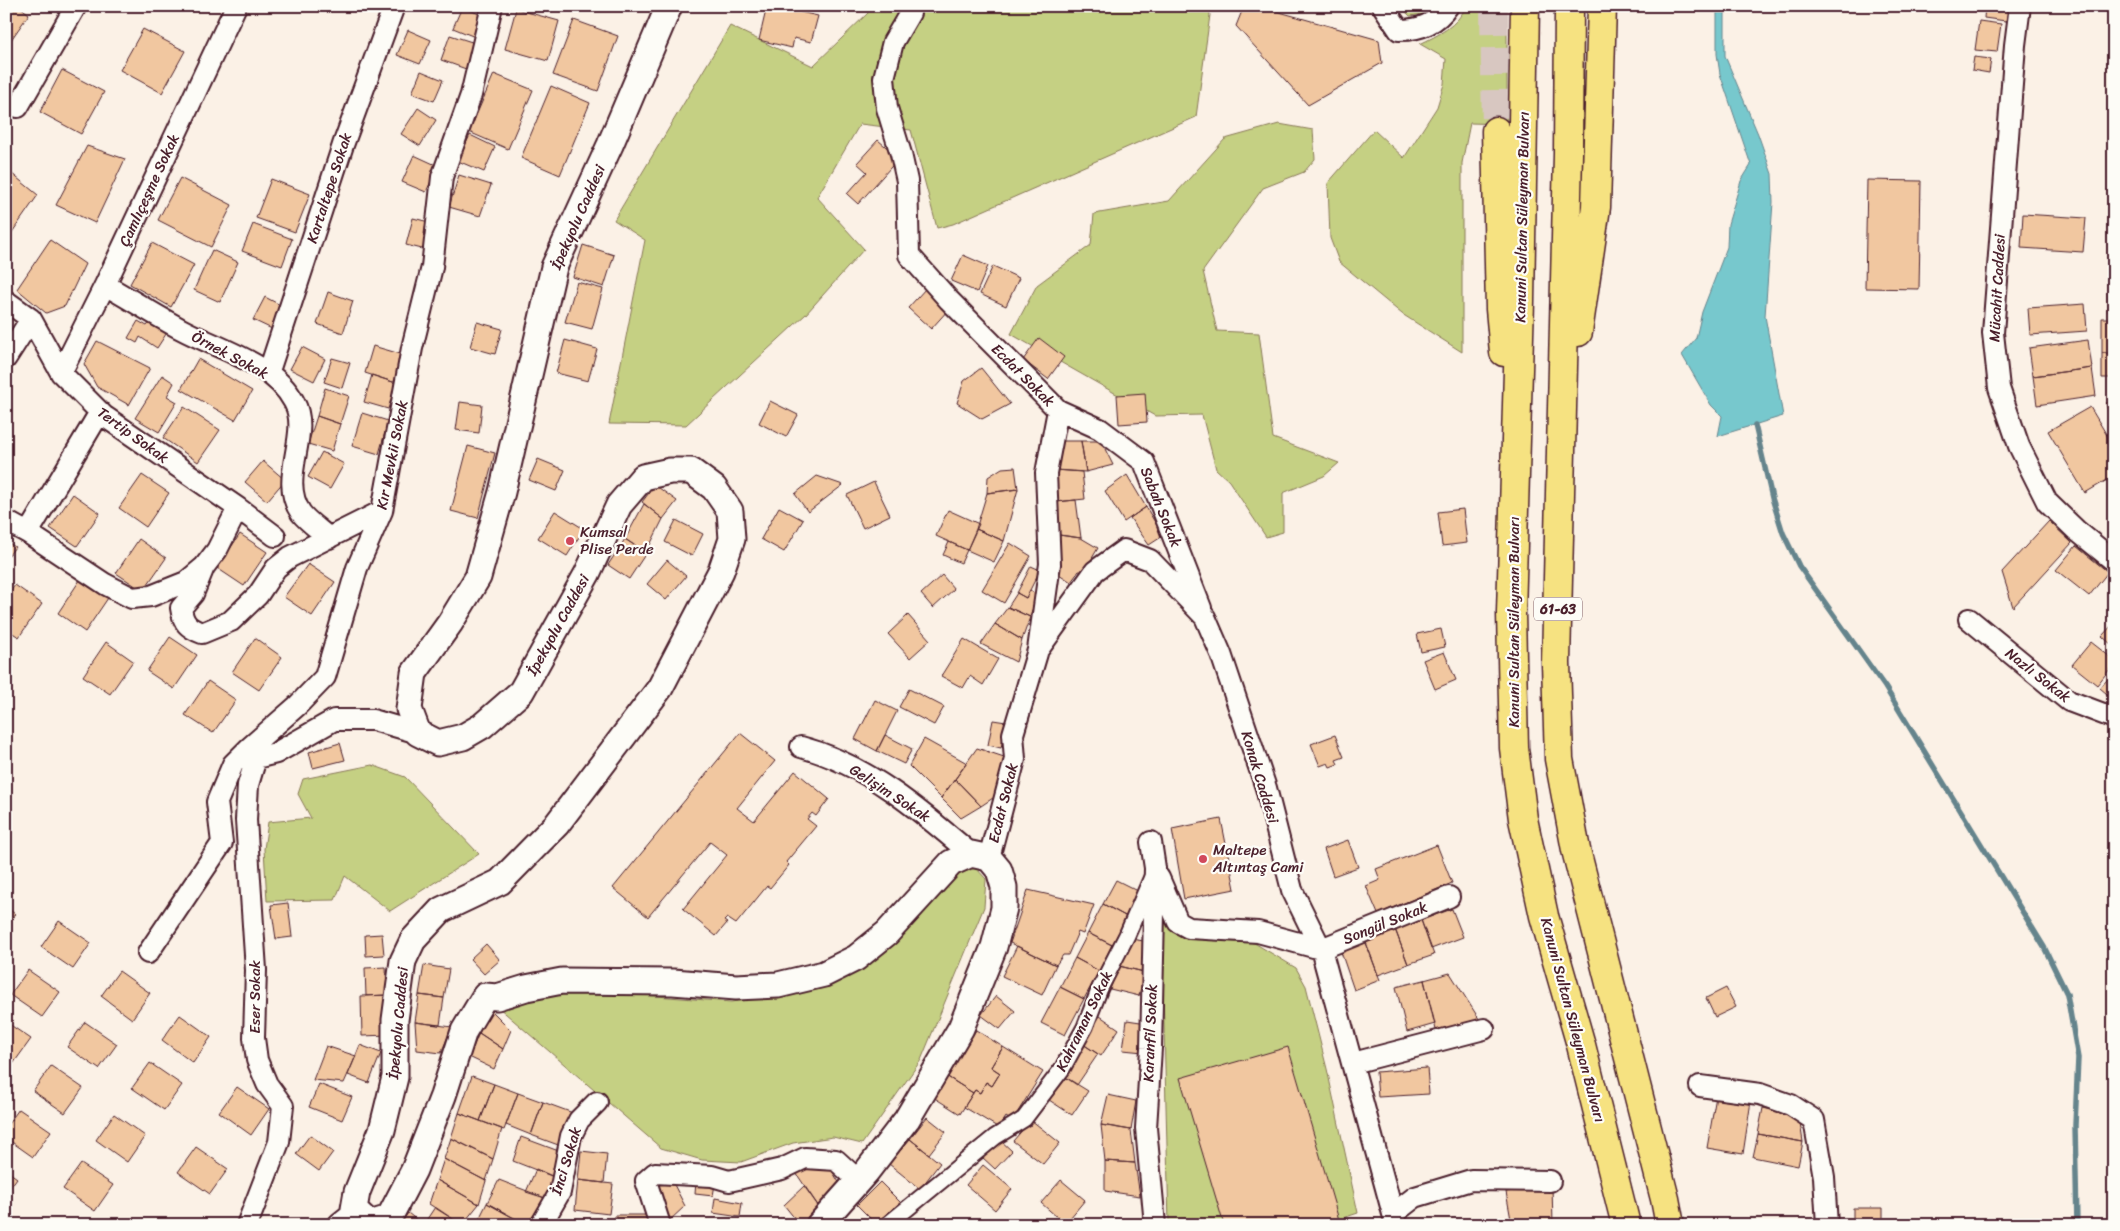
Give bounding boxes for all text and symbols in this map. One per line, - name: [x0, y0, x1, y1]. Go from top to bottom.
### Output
- street label: Kanuni Sultan Süleyman Bulvarı: [1507, 111, 1537, 323]
- street label: Kartaltepe Sokak: [299, 128, 359, 247]
- street label: Çamlıçeşme Sokak: [111, 129, 187, 251]
- street label: İpekyolu Caddesi: [543, 160, 613, 275]
- street label: Mücahit Caddesi: [1981, 233, 2013, 343]
- street label: Örnek Sokak: [187, 324, 273, 386]
- street label: Ecdat Sokak: [985, 337, 1061, 413]
- street label: Kır Mevkii Sokak: [369, 398, 415, 512]
- street label: Tertip Sokak: [92, 400, 175, 470]
- street label: Sabah Sokak: [1133, 463, 1189, 552]
- street label: Kanuni Sultan Süleyman Bulvarı: [1501, 516, 1527, 728]
- place label: Kumsal Plise Perde: [580, 519, 654, 562]
- marker: Kumsal Plise Perde: [564, 535, 576, 547]
- street label: İpekyolu Caddesi: [519, 569, 597, 681]
- road number: 61-63: [1534, 598, 1582, 620]
- street label: Nazlı Sokak: [1999, 641, 2077, 709]
- street label: Konak Caddesi: [1234, 727, 1287, 827]
- street label: Gelişim Sokak: [844, 757, 937, 830]
- street label: Ecdat Sokak: [981, 760, 1026, 846]
- place label: Maltepe Altıntaş Cami: [1212, 837, 1304, 880]
- marker: Maltepe Altıntaş Cami: [1197, 853, 1209, 865]
- street label: Songül Sokak: [1339, 894, 1431, 952]
- street label: Kanuni Sultan Süleyman Bulvarı: [1533, 915, 1613, 1125]
- street label: Eser Sokak: [242, 959, 268, 1034]
- street label: İpekyolu Caddesi: [380, 965, 416, 1081]
- street label: Kahraman Sokak: [1048, 966, 1120, 1076]
- street label: Karanfil Sokak: [1135, 984, 1165, 1082]
- street label: İnci Sokak: [543, 1123, 589, 1199]

